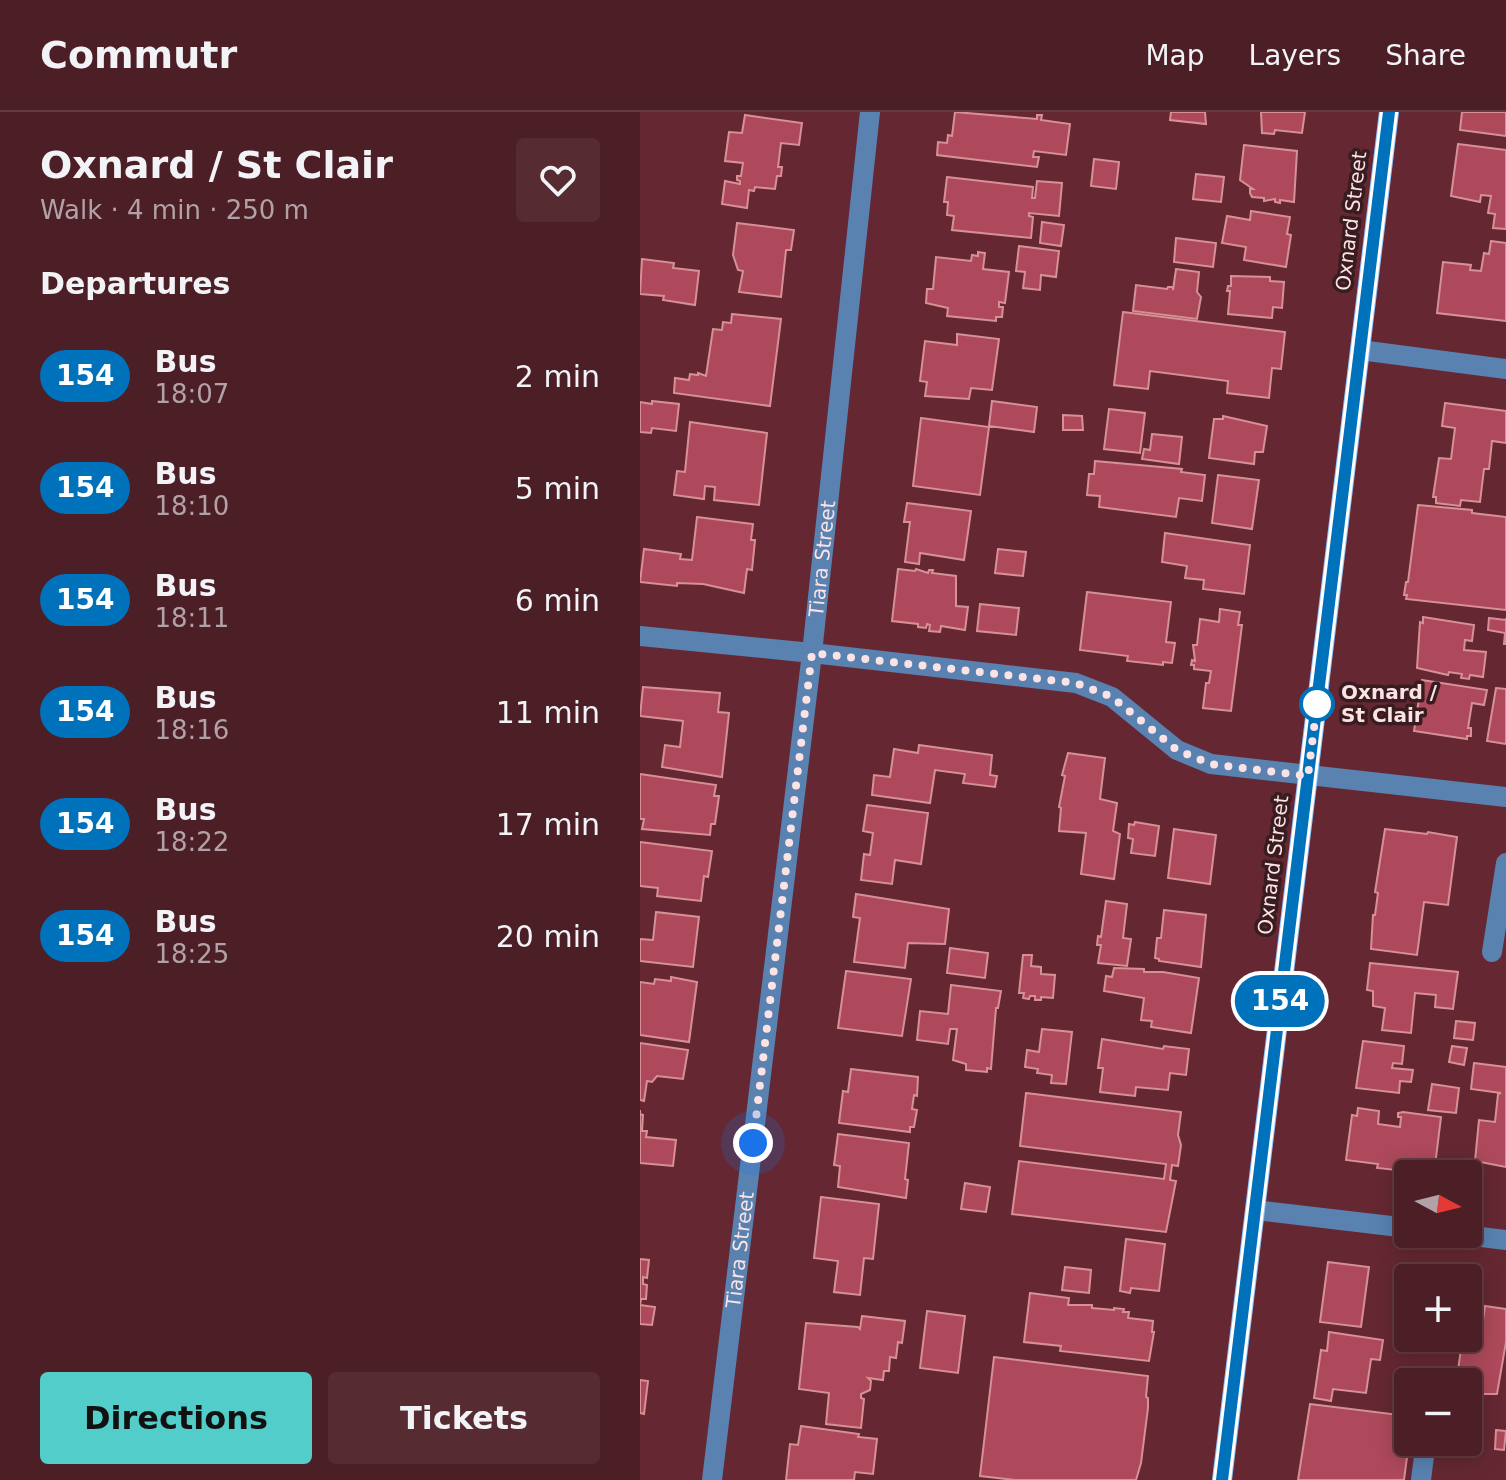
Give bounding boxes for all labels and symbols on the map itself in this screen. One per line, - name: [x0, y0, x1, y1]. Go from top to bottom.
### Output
- street label: Oxnard Street: [1331, 150, 1371, 292]
- street label: Tiara Street: [804, 499, 840, 619]
- place label: Oxnard / St Clair: [1341, 680, 1438, 727]
- marker: Oxnard / St Clair: [1300, 687, 1334, 721]
- street label: Oxnard Street: [1253, 794, 1293, 936]
- line badge: 154: [1234, 975, 1326, 1027]
- your location: [733, 1123, 773, 1163]
- north arrow: [1394, 1160, 1482, 1248]
- street label: Tiara Street: [721, 1190, 759, 1310]

